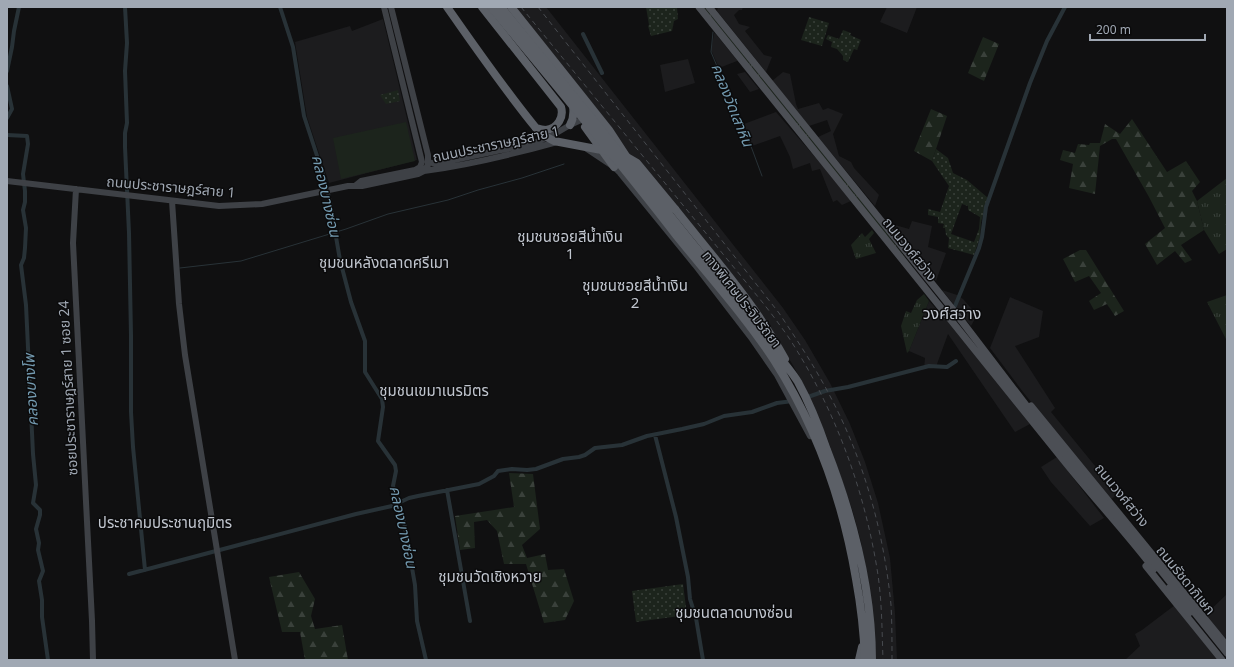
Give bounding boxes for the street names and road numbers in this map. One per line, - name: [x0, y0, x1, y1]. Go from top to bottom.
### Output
- street label: ถนนประชาราษฎร์สาย 1: [431, 121, 561, 166]
- street label: ถนนประชาราษฎร์สาย 1: [106, 171, 236, 202]
- street label: ถนนวงศ์สว่าง: [879, 213, 942, 285]
- street label: ทางพิเศษประจิมรัถยา: [698, 246, 786, 351]
- street label: ซอยประชาราษฎร์สาย 1 ซอย 24: [53, 300, 82, 476]
- street label: ถนนวงศ์สว่าง: [1091, 459, 1154, 531]
- street label: ถนนรัชดาภิเษก: [1153, 541, 1220, 618]

